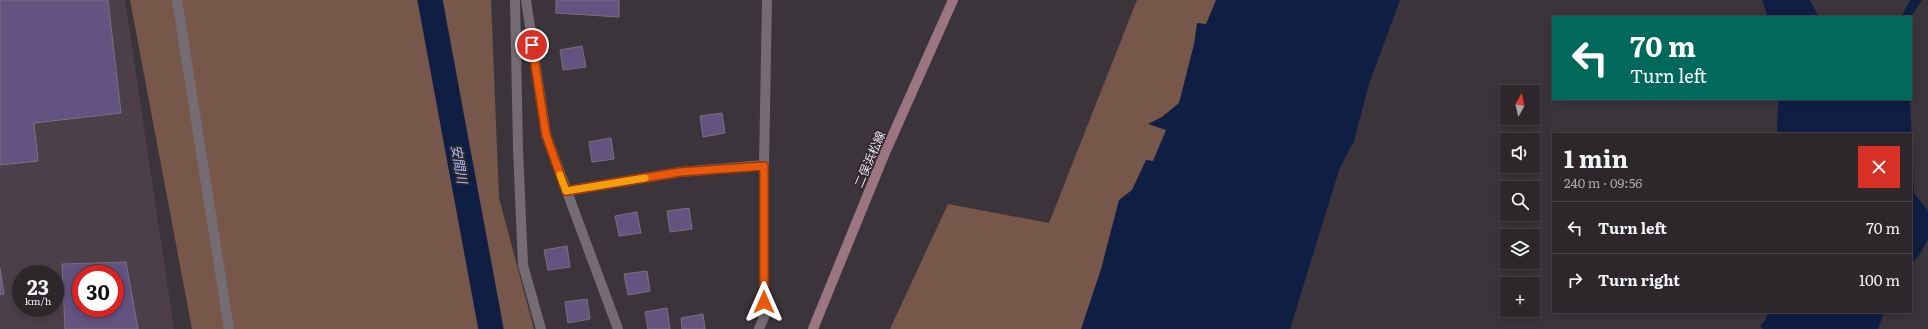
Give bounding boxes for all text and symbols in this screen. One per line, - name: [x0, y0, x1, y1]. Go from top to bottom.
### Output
- text: 70 m: [1630, 24, 1696, 66]
- pin: [515, 28, 549, 62]
- icon: left: [1564, 32, 1616, 84]
- icon: arrive: [521, 34, 543, 56]
- text: Turn left: [1630, 62, 1707, 89]
- north arrow: [1500, 85, 1540, 125]
- map controls: [1500, 85, 1540, 317]
- street label: 二俣浜松線: [849, 128, 889, 190]
- button: sound: [1500, 133, 1540, 173]
- text: 1 min: [1564, 140, 1628, 175]
- water label: 安間川: [447, 143, 473, 187]
- button: close: [1858, 146, 1900, 188]
- text: 240 m · 09:56: [1564, 173, 1642, 192]
- button: search: [1500, 181, 1540, 221]
- text: Turn left: [1598, 216, 1667, 239]
- text: 70 m: [1866, 216, 1900, 239]
- icon: left: [1564, 217, 1586, 239]
- button: layers: [1500, 229, 1540, 269]
- speed limit sign: 30: [72, 265, 124, 317]
- text: Turn right: [1598, 268, 1680, 291]
- text: 100 m: [1859, 268, 1900, 291]
- icon: right: [1564, 269, 1586, 291]
- text: 23: [27, 271, 49, 301]
- button: +: [1500, 277, 1540, 317]
- position arrow: [743, 281, 785, 323]
- text: km/h: [25, 293, 51, 308]

